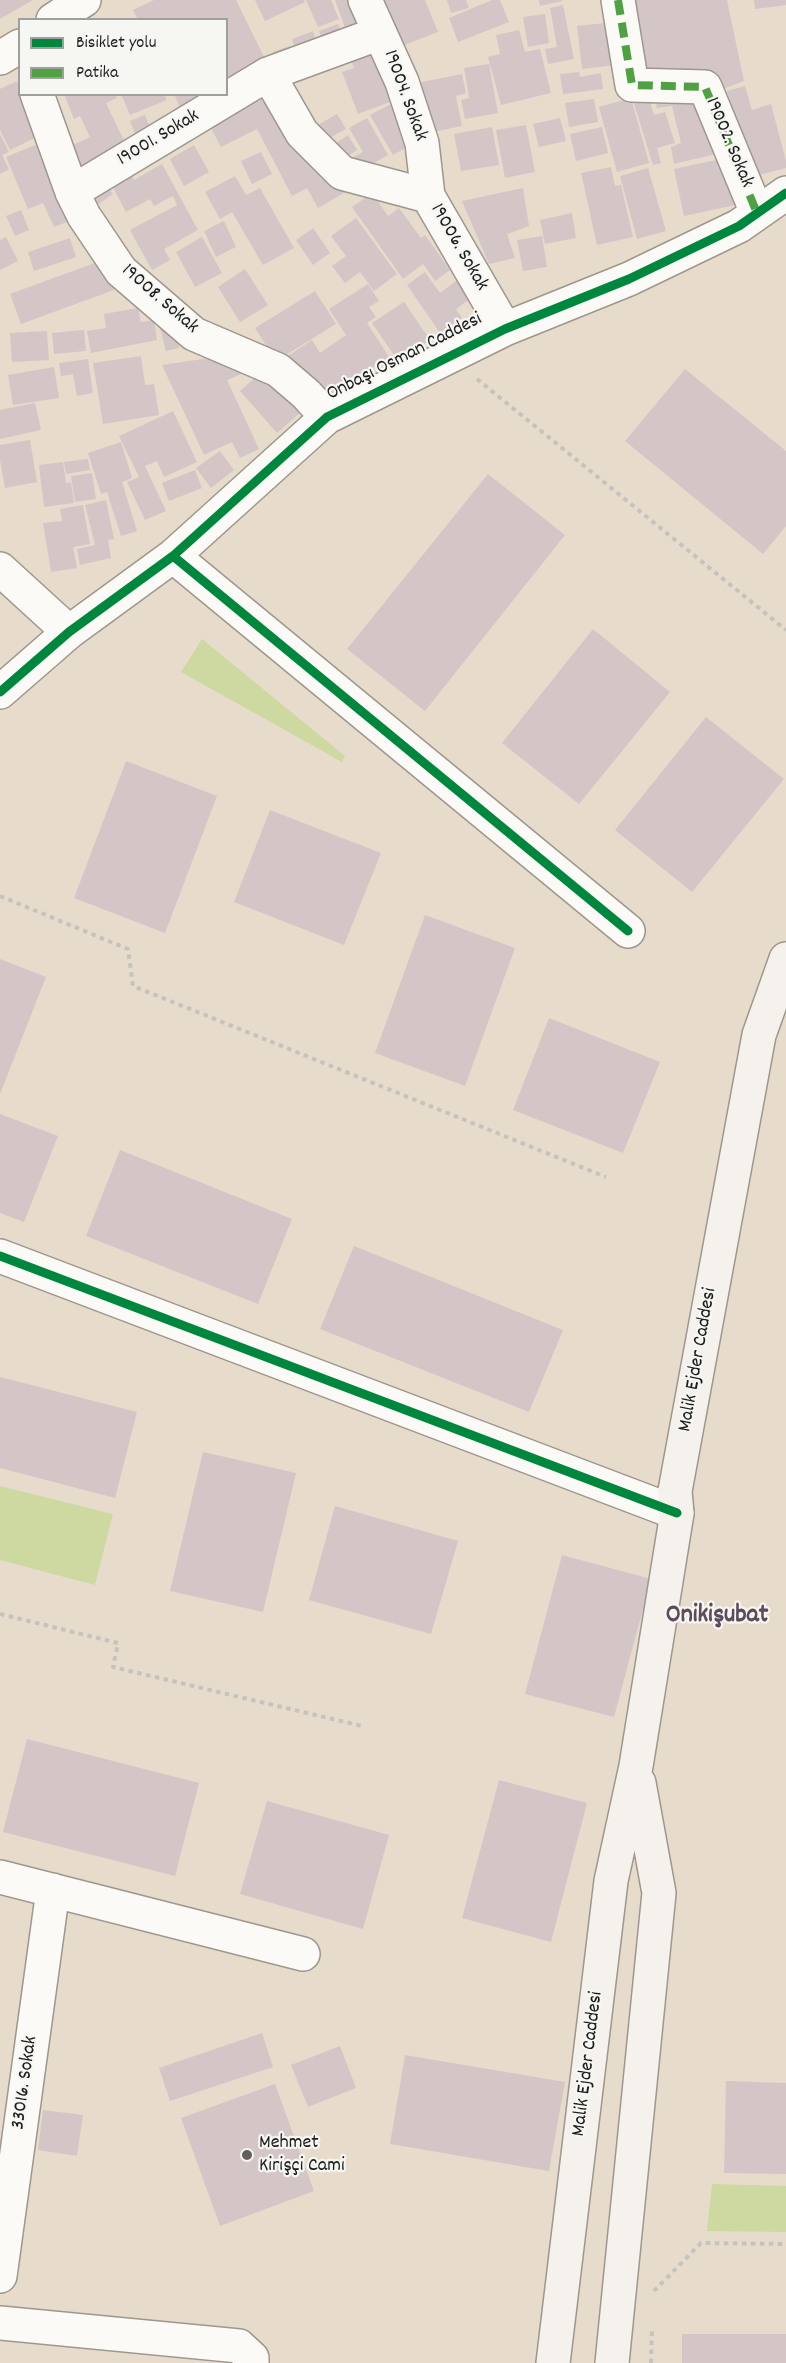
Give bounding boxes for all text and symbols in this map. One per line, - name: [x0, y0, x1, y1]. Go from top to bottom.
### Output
- legend: [18, 18, 228, 96]
- text: Bisiklet yolu: [76, 31, 156, 56]
- street label: 19004. Sokak: [376, 47, 432, 145]
- text: Patika: [76, 61, 118, 86]
- street label: 19002. Sokak: [698, 94, 758, 192]
- street label: 19001. Sokak: [114, 105, 204, 173]
- street label: 19006. Sokak: [423, 200, 493, 296]
- street label: 19008. Sokak: [115, 260, 203, 340]
- street label: Onbaşı Osman Caddesi: [323, 308, 487, 408]
- street label: Malik Ejder Caddesi: [675, 1286, 723, 1434]
- district label: Onikişubat: [666, 1601, 768, 1633]
- street label: Malik Ejder Caddesi: [568, 1990, 610, 2138]
- street label: 33016. Sokak: [8, 2035, 44, 2131]
- place label: Mehmet Kirişçi Cami: [259, 2132, 345, 2179]
- marker: Mehmet Kirişçi Cami: [240, 2148, 254, 2162]

